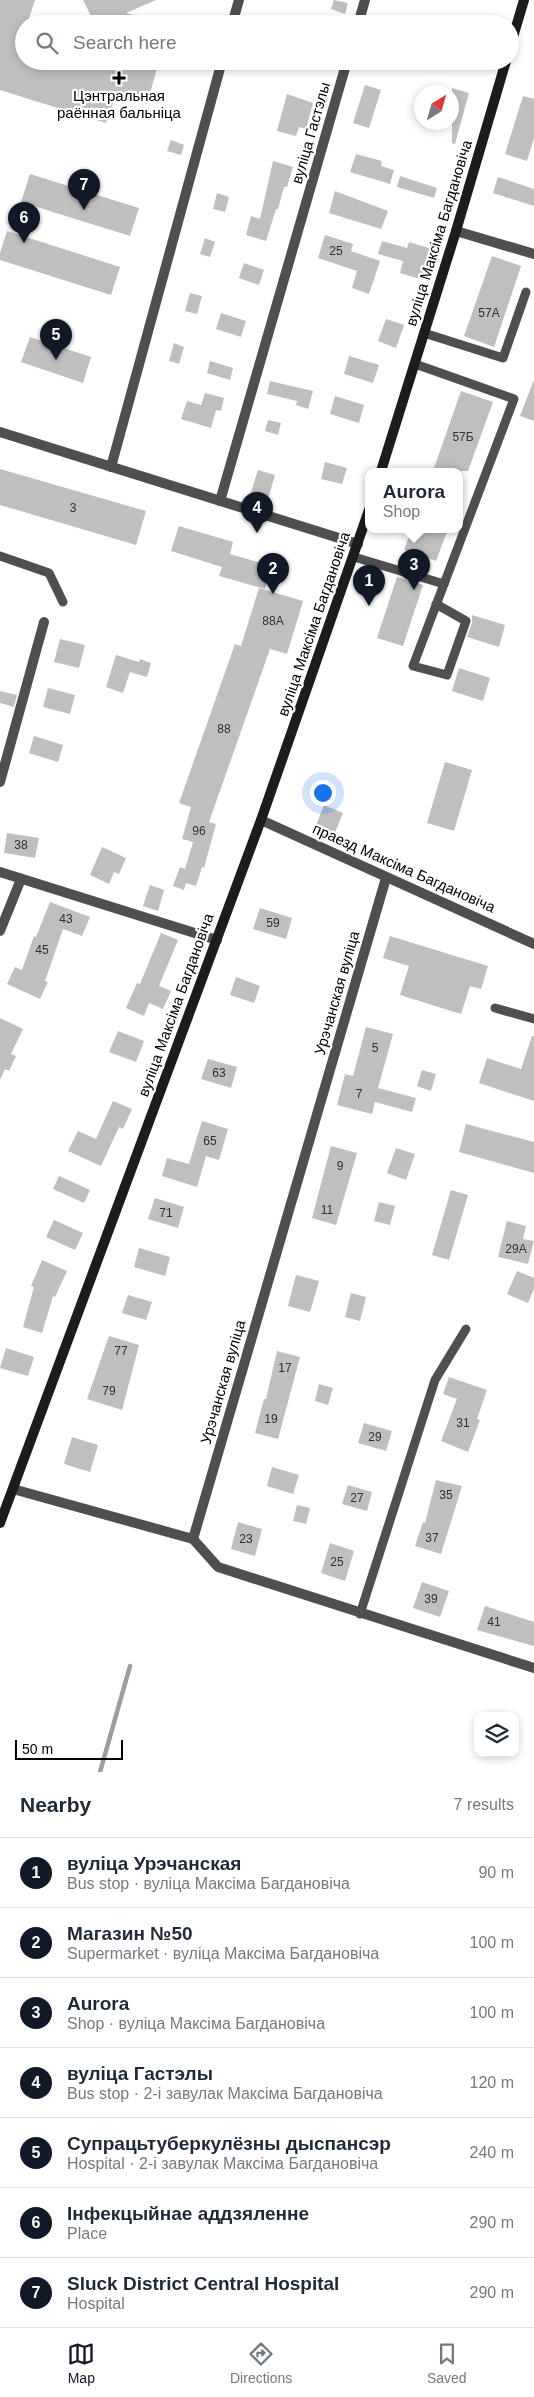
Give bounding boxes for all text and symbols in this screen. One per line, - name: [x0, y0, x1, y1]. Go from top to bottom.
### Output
- search box: [15, 15, 519, 70]
- icon: search: [33, 29, 61, 57]
- text: Search here: [73, 32, 177, 53]
- marker: Цэнтральная раённая бальніца: [112, 71, 126, 85]
- street label: вуліца Гастэлы: [288, 80, 333, 186]
- north arrow: [414, 85, 459, 130]
- place label: Цэнтральная раённая бальніца: [57, 87, 182, 121]
- street label: вуліца Максіма Багдановіча: [402, 137, 475, 328]
- pin: 7: [68, 169, 100, 210]
- pin: 6: [8, 202, 40, 243]
- house number: 25: [329, 244, 343, 258]
- house number: 57А: [478, 306, 500, 320]
- pin: 5: [40, 319, 72, 360]
- house number: 57Б: [452, 430, 474, 444]
- popup: [365, 468, 463, 533]
- text: Aurora: [383, 481, 445, 502]
- pin: 4: [241, 492, 273, 533]
- house number: 3: [70, 501, 77, 515]
- text: Shop: [383, 503, 420, 520]
- street label: вуліца Максіма Багдановіча: [274, 529, 353, 718]
- pin: 3: [398, 549, 430, 590]
- pin: 2: [257, 553, 289, 594]
- pin: 1: [353, 565, 385, 606]
- house number: 88А: [262, 614, 284, 628]
- house number: 88: [217, 722, 231, 736]
- your location: [310, 780, 336, 806]
- street label: праезд Максіма Багдановіча: [310, 820, 499, 916]
- house number: 96: [192, 824, 206, 838]
- house number: 38: [14, 838, 28, 852]
- street label: вуліца Максіма Багдановіча: [134, 910, 217, 1099]
- house number: 43: [59, 912, 73, 926]
- house number: 59: [266, 916, 280, 930]
- street label: Урэчанская вуліца: [311, 928, 363, 1057]
- house number: 45: [35, 943, 49, 957]
- house number: 5: [372, 1041, 379, 1055]
- house number: 63: [212, 1066, 226, 1080]
- house number: 7: [356, 1087, 363, 1101]
- house number: 65: [203, 1134, 217, 1148]
- house number: 9: [337, 1159, 344, 1173]
- house number: 11: [321, 1203, 334, 1217]
- house number: 71: [159, 1206, 173, 1220]
- house number: 29А: [505, 1242, 527, 1256]
- street label: Урэчанская вуліца: [197, 1317, 249, 1446]
- house number: 77: [114, 1344, 128, 1358]
- house number: 17: [278, 1361, 292, 1375]
- house number: 79: [102, 1384, 116, 1398]
- house number: 19: [264, 1412, 278, 1426]
- house number: 31: [456, 1416, 470, 1430]
- house number: 29: [368, 1430, 382, 1444]
- house number: 35: [439, 1488, 453, 1502]
- house number: 27: [350, 1491, 364, 1505]
- house number: 37: [425, 1531, 439, 1545]
- house number: 23: [239, 1532, 253, 1546]
- house number: 25: [330, 1555, 344, 1569]
- house number: 39: [424, 1592, 438, 1606]
- house number: 41: [487, 1615, 501, 1629]
- map controls: [474, 1712, 519, 1757]
- button: layers: [474, 1712, 519, 1757]
- scale bar: [15, 1737, 122, 1760]
- text: 50 m: [22, 1741, 53, 1757]
- text: Nearby: [20, 1793, 91, 1816]
- text: 7 results: [454, 1796, 514, 1813]
- text: вуліца Урэчанская: [67, 1853, 241, 1874]
- text: 1: [32, 1864, 40, 1881]
- text: 90 m: [478, 1864, 514, 1881]
- text: Bus stop · вуліца Максіма Багдановіча: [67, 1875, 350, 1892]
- text: Магазин №50: [67, 1923, 193, 1944]
- text: 2: [32, 1934, 40, 1951]
- text: 100 m: [470, 1934, 514, 1951]
- text: Supermarket · вуліца Максіма Багдановіча: [67, 1945, 379, 1962]
- text: Aurora: [67, 1993, 129, 2014]
- text: 3: [32, 2004, 40, 2021]
- text: 100 m: [470, 2004, 514, 2021]
- text: Shop · вуліца Максіма Багдановіча: [67, 2015, 325, 2032]
- text: вуліца Гастэлы: [67, 2063, 213, 2084]
- text: 4: [32, 2074, 40, 2091]
- text: 120 m: [470, 2074, 514, 2091]
- text: Bus stop · 2-і завулак Максіма Багдановіча: [67, 2085, 383, 2102]
- text: Супрацьтуберкулёзны дыспансэр: [67, 2133, 391, 2154]
- text: 5: [32, 2144, 40, 2161]
- text: 240 m: [470, 2144, 514, 2161]
- text: Hospital · 2-і завулак Максіма Багдановіча: [67, 2155, 378, 2172]
- text: Інфекцыйнае аддзяленне: [67, 2203, 309, 2224]
- text: 6: [32, 2214, 40, 2231]
- text: 290 m: [470, 2214, 514, 2231]
- text: Place: [67, 2225, 107, 2242]
- text: Sluck District Central Hospital: [67, 2273, 339, 2294]
- text: 7: [32, 2284, 40, 2301]
- text: 290 m: [470, 2284, 514, 2301]
- text: Hospital: [67, 2295, 125, 2312]
- tab: Map: [67, 2340, 95, 2386]
- tab: Directions: [230, 2340, 292, 2386]
- tab: Saved: [427, 2340, 467, 2386]

